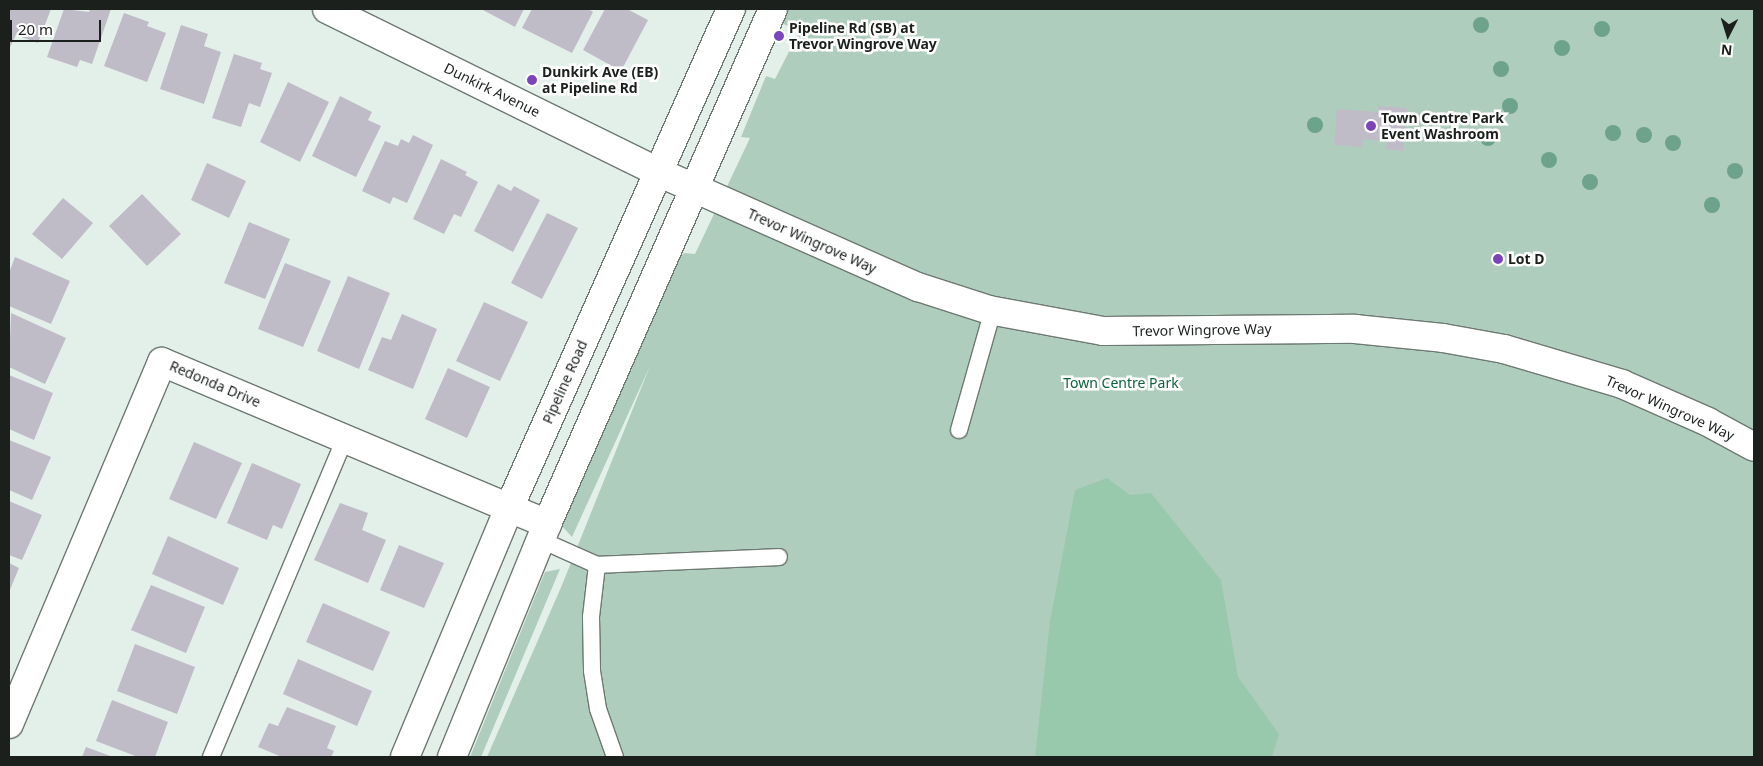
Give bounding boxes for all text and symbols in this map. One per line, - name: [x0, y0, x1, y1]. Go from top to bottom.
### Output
- scale bar: [12, 10, 104, 42]
- north arrow: [1703, 10, 1753, 60]
- text: 20 m: [18, 19, 53, 39]
- place label: Pipeline Rd (SB) at Trevor Wingrove Way: [789, 20, 937, 52]
- marker: Pipeline Rd (SB) at Trevor Wingrove Way: [773, 30, 785, 42]
- text: N: [1720, 40, 1733, 60]
- street label: Dunkirk Avenue: [441, 60, 543, 120]
- place label: Dunkirk Ave (EB) at Pipeline Rd: [542, 64, 658, 96]
- marker: Dunkirk Ave (EB) at Pipeline Rd: [526, 74, 538, 86]
- place label: Town Centre Park Event Washroom: [1381, 110, 1504, 142]
- marker: Town Centre Park Event Washroom: [1365, 120, 1377, 132]
- street label: Trevor Wingrove Way: [745, 205, 879, 277]
- place label: Lot D: [1508, 251, 1545, 267]
- marker: Lot D: [1492, 253, 1504, 265]
- street label: Trevor Wingrove Way: [1132, 320, 1272, 340]
- street label: Pipeline Road: [539, 338, 591, 426]
- street label: Redonda Drive: [167, 357, 263, 411]
- street label: Trevor Wingrove Way: [1603, 372, 1737, 444]
- park label: Town Centre Park: [1063, 375, 1179, 391]

